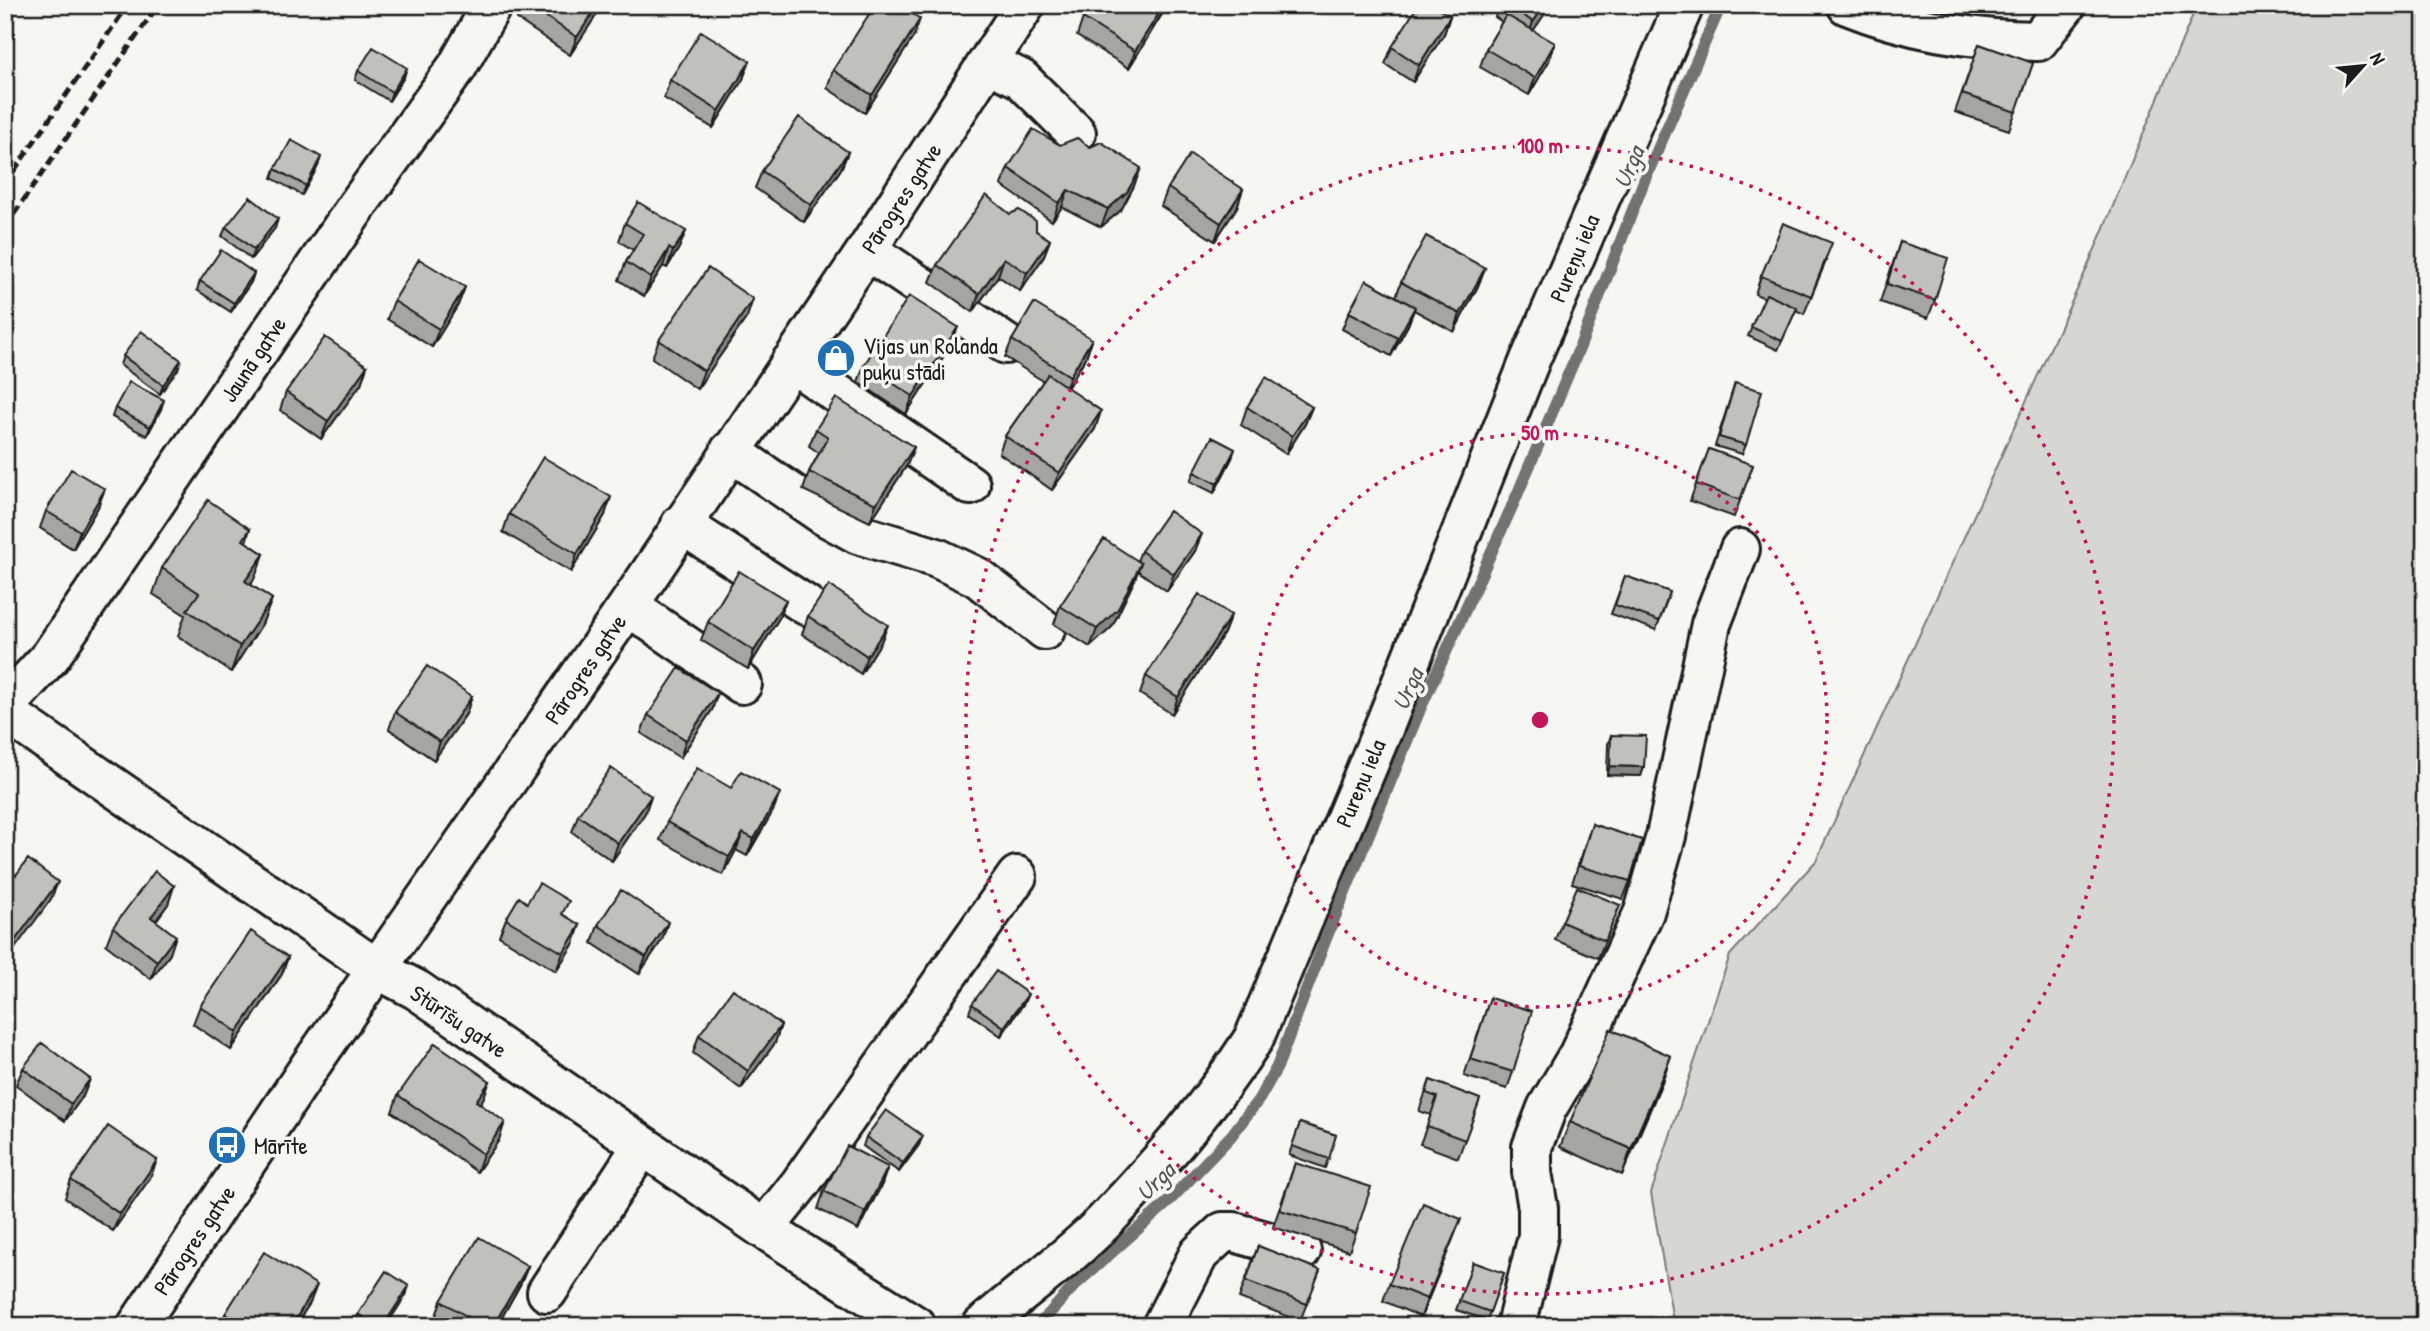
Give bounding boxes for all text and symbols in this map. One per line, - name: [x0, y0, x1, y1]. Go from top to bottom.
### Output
- north arrow: [2328, 32, 2398, 102]
- text: N: [2364, 48, 2392, 69]
- text: 100 m: [1517, 131, 1563, 160]
- street label: Pārogres gatve: [854, 137, 948, 259]
- water label: Urga: [1605, 139, 1653, 193]
- street label: Pureņu iela: [1542, 209, 1606, 307]
- street label: Jaunā gatve: [213, 310, 293, 408]
- place label: Vijas un Rolanda puķu stādi: [863, 330, 998, 387]
- shop icon: Vijas un Rolanda puķu stādi: [815, 337, 857, 379]
- text: 50 m: [1521, 418, 1559, 447]
- street label: Pārogres gatve: [537, 608, 633, 730]
- water label: Urga: [1384, 661, 1432, 715]
- centre of rings: [1528, 708, 1552, 732]
- street label: Pureņu iela: [1328, 734, 1392, 832]
- street label: Stūrīšu gatve: [405, 977, 513, 1065]
- bus stop icon: Mārīte: [206, 1124, 248, 1166]
- place label: Mārīte: [254, 1130, 308, 1161]
- water label: Urga: [1129, 1153, 1184, 1208]
- street label: Pārogres gatve: [146, 1179, 242, 1301]

